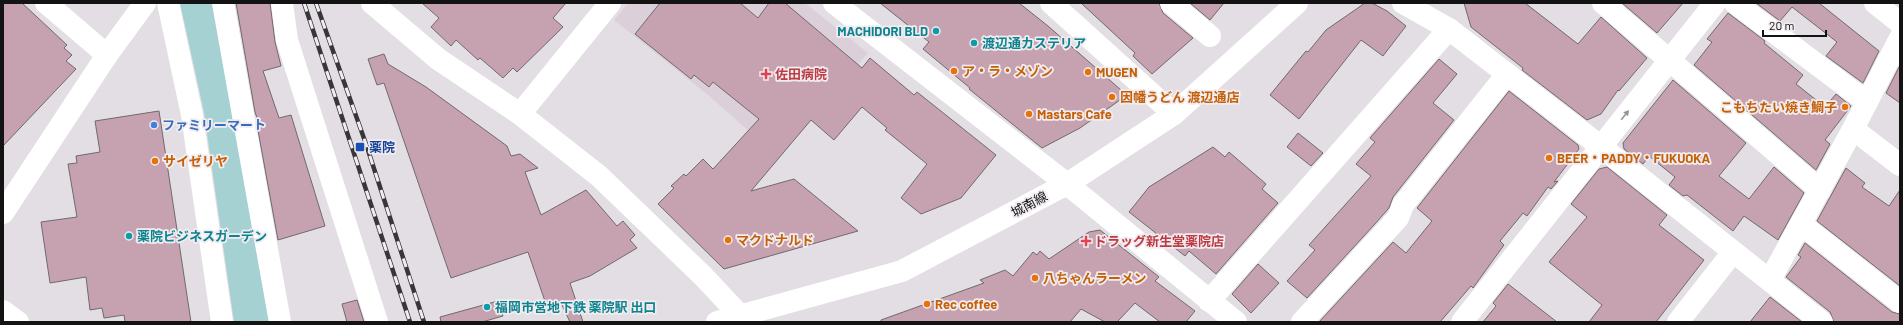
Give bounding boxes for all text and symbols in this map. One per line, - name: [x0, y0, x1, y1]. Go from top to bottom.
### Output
- scale bar: [1763, 12, 1826, 38]
- text: 20 m: [1769, 18, 1795, 32]
- place label: MACHIDORI BLD: [837, 23, 928, 39]
- marker: MACHIDORI BLD: [931, 26, 941, 36]
- place label: 渡辺通カステリア: [982, 35, 1086, 51]
- marker: 渡辺通カステリア: [969, 38, 979, 48]
- place label: ア・ラ・メゾン: [962, 63, 1053, 79]
- place label: MUGEN: [1096, 64, 1138, 80]
- place label: 佐田病院: [775, 66, 827, 82]
- marker: ア・ラ・メゾン: [949, 66, 959, 76]
- marker: MUGEN: [1083, 67, 1093, 77]
- marker: 佐田病院: [760, 68, 772, 80]
- place label: 因幡うどん 渡辺通店: [1120, 89, 1240, 105]
- marker: 因幡うどん 渡辺通店: [1107, 92, 1117, 102]
- place label: こもちたい焼き鯛子: [1720, 99, 1837, 115]
- marker: こもちたい焼き鯛子: [1840, 102, 1850, 112]
- place label: Mastars Cafe: [1037, 106, 1112, 122]
- marker: Mastars Cafe: [1024, 109, 1034, 119]
- one-way arrow: [1620, 110, 1629, 121]
- place label: ファミリーマート: [162, 117, 266, 133]
- marker: ファミリーマート: [149, 120, 159, 130]
- place label: 薬院: [369, 139, 395, 155]
- marker: 薬院: [354, 141, 366, 153]
- place label: BEER・PADDY・FUKUOKA: [1557, 150, 1711, 166]
- place label: サイゼリヤ: [163, 153, 228, 169]
- marker: BEER・PADDY・FUKUOKA: [1544, 153, 1554, 163]
- marker: サイゼリヤ: [150, 156, 160, 166]
- street label: 城南線: [1008, 188, 1050, 220]
- place label: 薬院ビジネスガーデン: [137, 228, 267, 244]
- marker: 薬院ビジネスガーデン: [124, 231, 134, 241]
- place label: マクドナルド: [736, 232, 814, 248]
- place label: ドラッグ新生堂薬院店: [1094, 233, 1224, 249]
- marker: マクドナルド: [723, 235, 733, 245]
- marker: ドラッグ新生堂薬院店: [1081, 236, 1091, 246]
- place label: 八ちゃんラーメン: [1043, 270, 1146, 286]
- marker: 八ちゃんラーメン: [1030, 273, 1040, 283]
- place label: Rec coffee: [935, 296, 997, 312]
- place label: 福岡市営地下鉄 薬院駅 出口: [495, 299, 656, 315]
- marker: Rec coffee: [922, 299, 932, 309]
- marker: 福岡市営地下鉄 薬院駅 出口: [482, 302, 492, 312]

